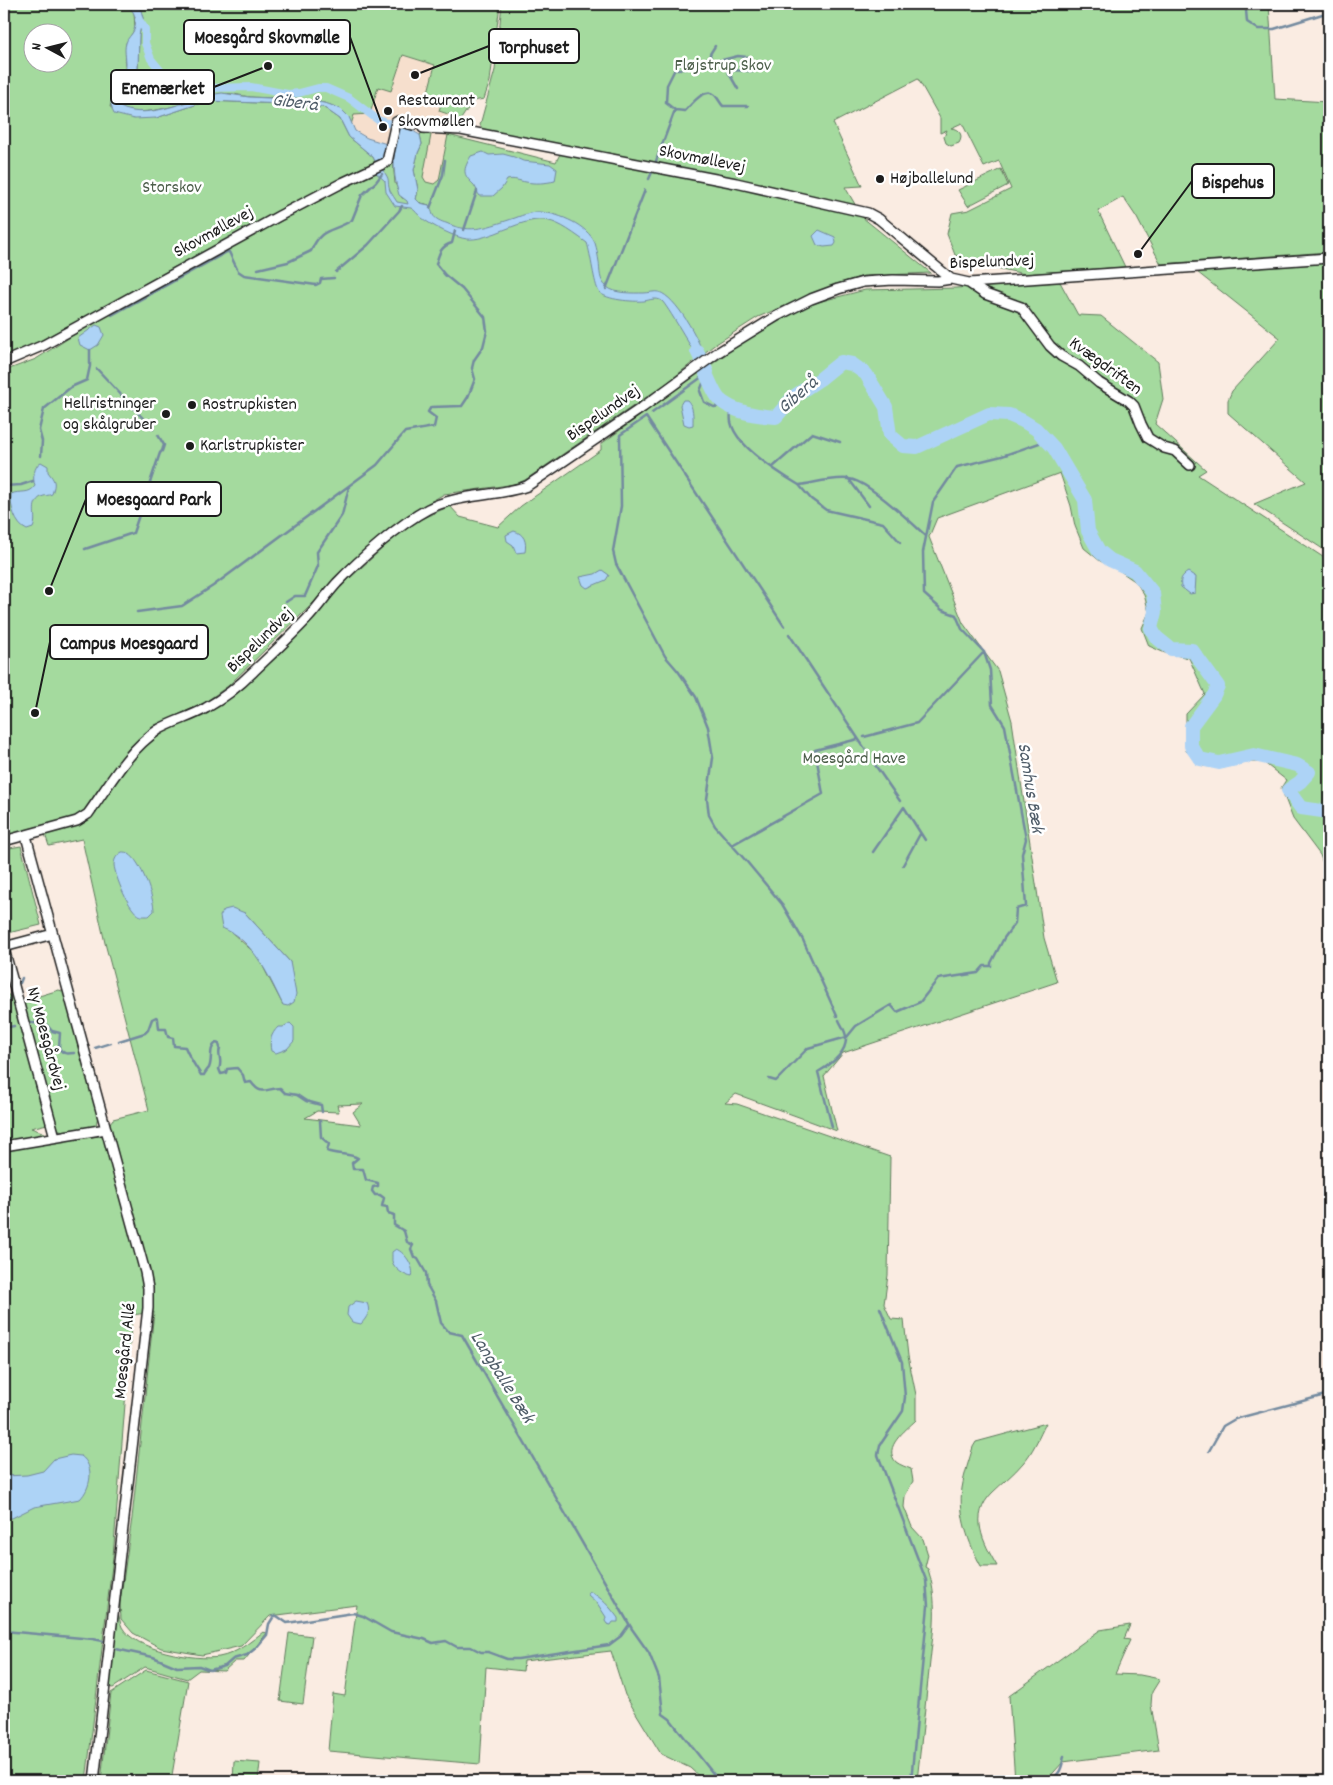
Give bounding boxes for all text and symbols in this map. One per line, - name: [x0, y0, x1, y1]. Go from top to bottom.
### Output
- callout: Moesgård Skovmølle: [184, 20, 350, 54]
- north arrow: [22, 22, 72, 72]
- text: Moesgård Skovmølle: [194, 26, 340, 53]
- callout: Torphuset: [489, 29, 579, 63]
- text: Torphuset: [499, 36, 569, 63]
- text: N: [27, 42, 47, 51]
- park label: Fløjstrup Skov: [675, 54, 772, 79]
- callout: Enemærket: [111, 70, 214, 104]
- text: Enemærket: [121, 77, 205, 104]
- water label: Giberå: [270, 88, 321, 120]
- place label: Restaurant Skovmøllen: [398, 89, 476, 135]
- marker: Restaurant Skovmøllen: [382, 105, 394, 117]
- street label: Skovmøllevej: [656, 139, 748, 181]
- callout: Bispehus: [1192, 164, 1274, 198]
- place label: Højballelund: [890, 167, 973, 192]
- text: Bispehus: [1202, 171, 1264, 198]
- marker: Højballelund: [874, 173, 886, 185]
- park label: Storskov: [142, 176, 202, 201]
- street label: Skovmøllevej: [170, 201, 258, 265]
- street label: Bispelundvej: [949, 249, 1035, 277]
- street label: Kvægdriften: [1063, 332, 1147, 402]
- water label: Giberå: [773, 370, 826, 421]
- street label: Bispelundvej: [562, 380, 646, 448]
- place label: Hellristninger og skålgruber: [63, 392, 156, 438]
- place label: Rostrupkisten: [202, 393, 297, 418]
- marker: Rostrupkisten: [186, 399, 198, 411]
- marker: Hellristninger og skålgruber: [160, 408, 172, 420]
- place label: Karlstrupkister: [200, 434, 304, 459]
- marker: Karlstrupkister: [184, 440, 196, 452]
- callout: Moesgaard Park: [86, 482, 221, 516]
- text: Moesgaard Park: [97, 488, 212, 515]
- street label: Bispelundvej: [222, 603, 300, 679]
- callout: Campus Moesgaard: [50, 625, 208, 659]
- text: Campus Moesgaard: [60, 632, 198, 659]
- water label: Samhus Bæk: [1009, 741, 1050, 837]
- park label: Moesgård Have: [802, 747, 906, 772]
- street label: Ny Moesgårdvej: [19, 984, 71, 1094]
- street label: Moesgård Allé: [109, 1302, 143, 1400]
- water label: Langballe Bæk: [462, 1327, 541, 1431]

